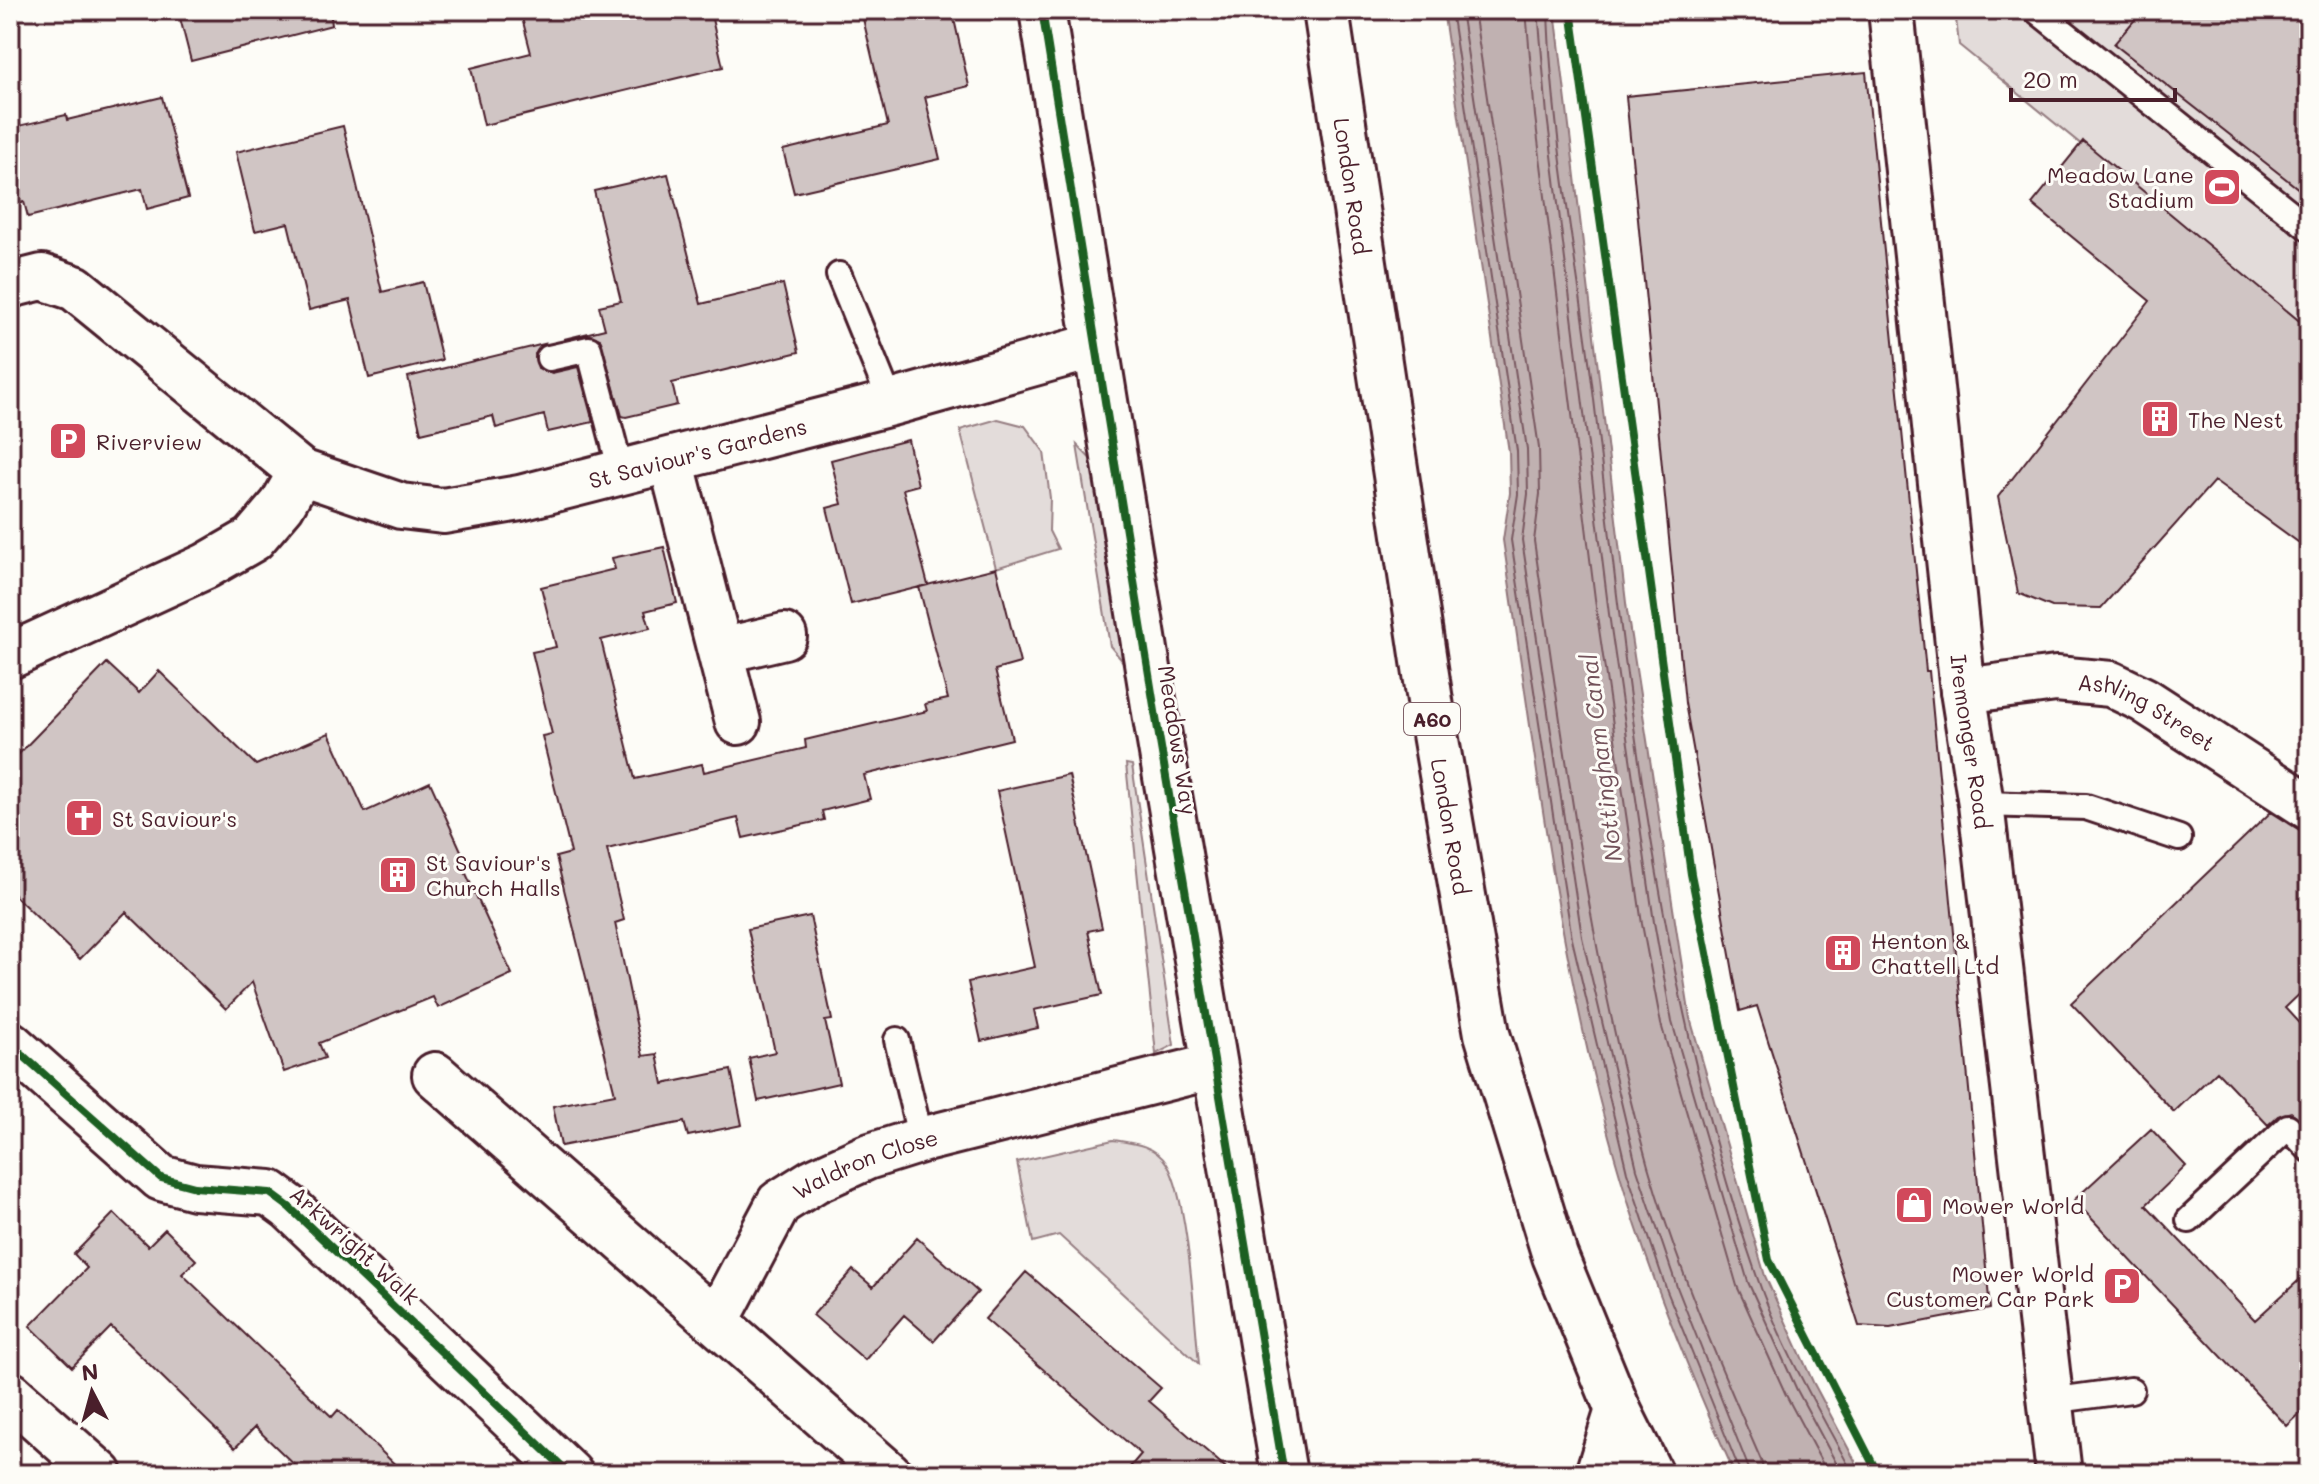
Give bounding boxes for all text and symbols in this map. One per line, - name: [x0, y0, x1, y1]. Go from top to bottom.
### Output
- scale bar: [2011, 52, 2175, 102]
- text: 20 m: [2023, 63, 2078, 94]
- street label: London Road: [1328, 116, 1377, 256]
- place label: Meadow Lane Stadium: [2047, 160, 2194, 214]
- sports icon: Meadow Lane Stadium: [2201, 166, 2243, 208]
- building icon: The Nest: [2139, 398, 2181, 440]
- place label: The Nest: [2188, 405, 2284, 434]
- street label: St Saviour's Gardens: [586, 411, 810, 494]
- parking icon: Riverview: [47, 420, 89, 462]
- place label: Riverview: [96, 427, 202, 456]
- water label: Nottingham Canal: [1572, 652, 1628, 864]
- street label: Iremonger Road: [1945, 653, 1998, 831]
- street label: Meadows Way: [1152, 663, 1204, 817]
- street label: Ashling Street: [2076, 667, 2221, 757]
- road number: A60: [1404, 703, 1460, 735]
- street label: London Road: [1425, 756, 1477, 897]
- church icon: St Saviour's: [63, 797, 105, 839]
- place label: St Saviour's: [112, 804, 237, 833]
- place label: St Saviour's Church Halls: [426, 848, 561, 902]
- building icon: St Saviour's Church Halls: [377, 854, 419, 896]
- place label: Henton & Chattell Ltd: [1871, 926, 1999, 980]
- building icon: Henton & Chattell Ltd: [1822, 932, 1864, 974]
- street label: Waldron Close: [787, 1122, 941, 1206]
- street label: Arkwright Walk: [284, 1179, 426, 1311]
- shop icon: Mower World: [1893, 1184, 1935, 1226]
- place label: Mower World: [1942, 1191, 2084, 1220]
- place label: Mower World Customer Car Park: [1886, 1259, 2094, 1313]
- parking icon: Mower World Customer Car Park: [2101, 1265, 2143, 1307]
- north arrow: [52, 1352, 132, 1432]
- text: N: [80, 1356, 100, 1387]

